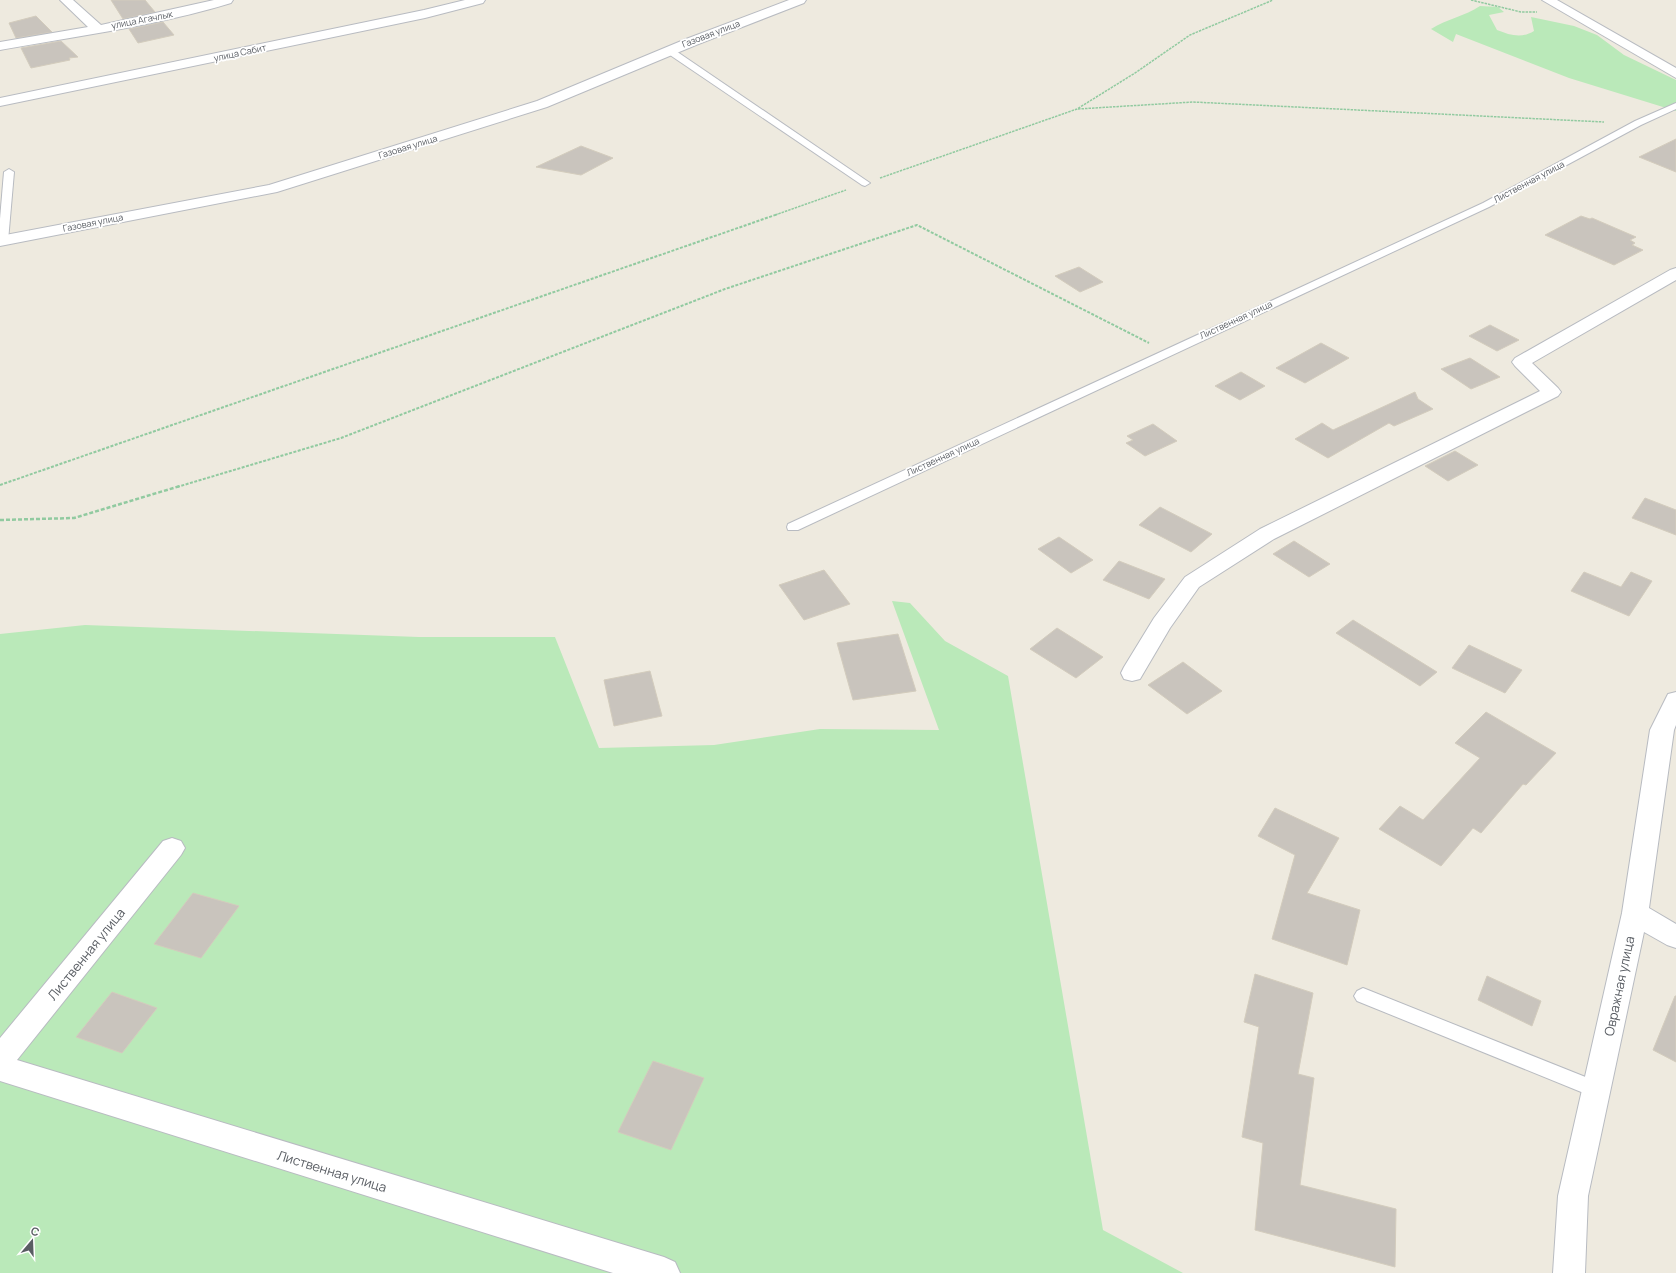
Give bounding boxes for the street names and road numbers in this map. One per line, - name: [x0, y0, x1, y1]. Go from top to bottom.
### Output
- street label: улица Агачлык: [110, 7, 174, 32]
- street label: Газовая улица: [680, 17, 742, 51]
- street label: улица Сабит: [212, 40, 268, 64]
- street label: Газовая улица: [377, 131, 439, 162]
- street label: Лиственная улица: [1491, 157, 1567, 206]
- street label: Газовая улица: [62, 210, 124, 235]
- street label: Лиственная улица: [1197, 297, 1274, 342]
- street label: Лиственная улица: [904, 434, 981, 479]
- street label: Лиственная улица: [43, 904, 129, 1004]
- street label: Овражная улица: [1600, 934, 1638, 1038]
- street label: Лиственная улица: [275, 1146, 389, 1196]

